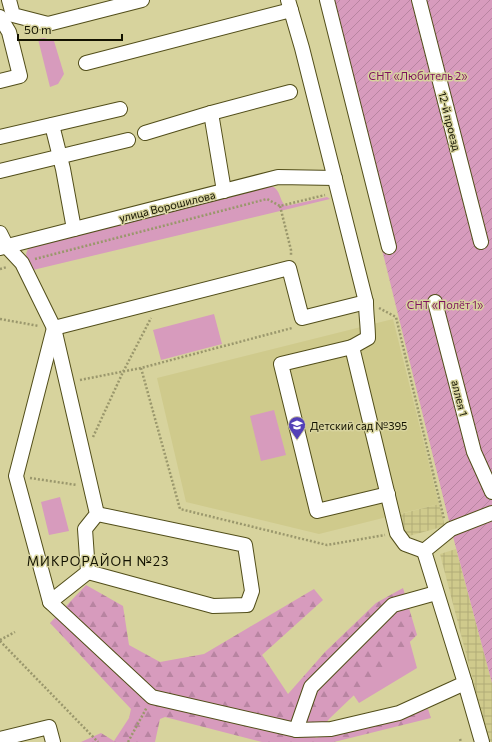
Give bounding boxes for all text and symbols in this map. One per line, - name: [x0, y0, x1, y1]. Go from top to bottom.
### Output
- scale bar: [18, 16, 122, 42]
- text: 50 m: [24, 22, 52, 36]
- park label: СНТ «Любитель 2»: [369, 69, 467, 82]
- street label: 12-й проезд: [436, 90, 464, 153]
- street label: улица Ворошилова: [117, 188, 217, 224]
- park label: СНТ «Полёт 1»: [407, 298, 483, 311]
- street label: аллея 1: [449, 379, 471, 417]
- school or university icon: Детский сад №395: [287, 415, 307, 440]
- place label: Детский сад №395: [310, 419, 407, 432]
- district label: МИКРОРАЙОН №23: [27, 553, 169, 569]

